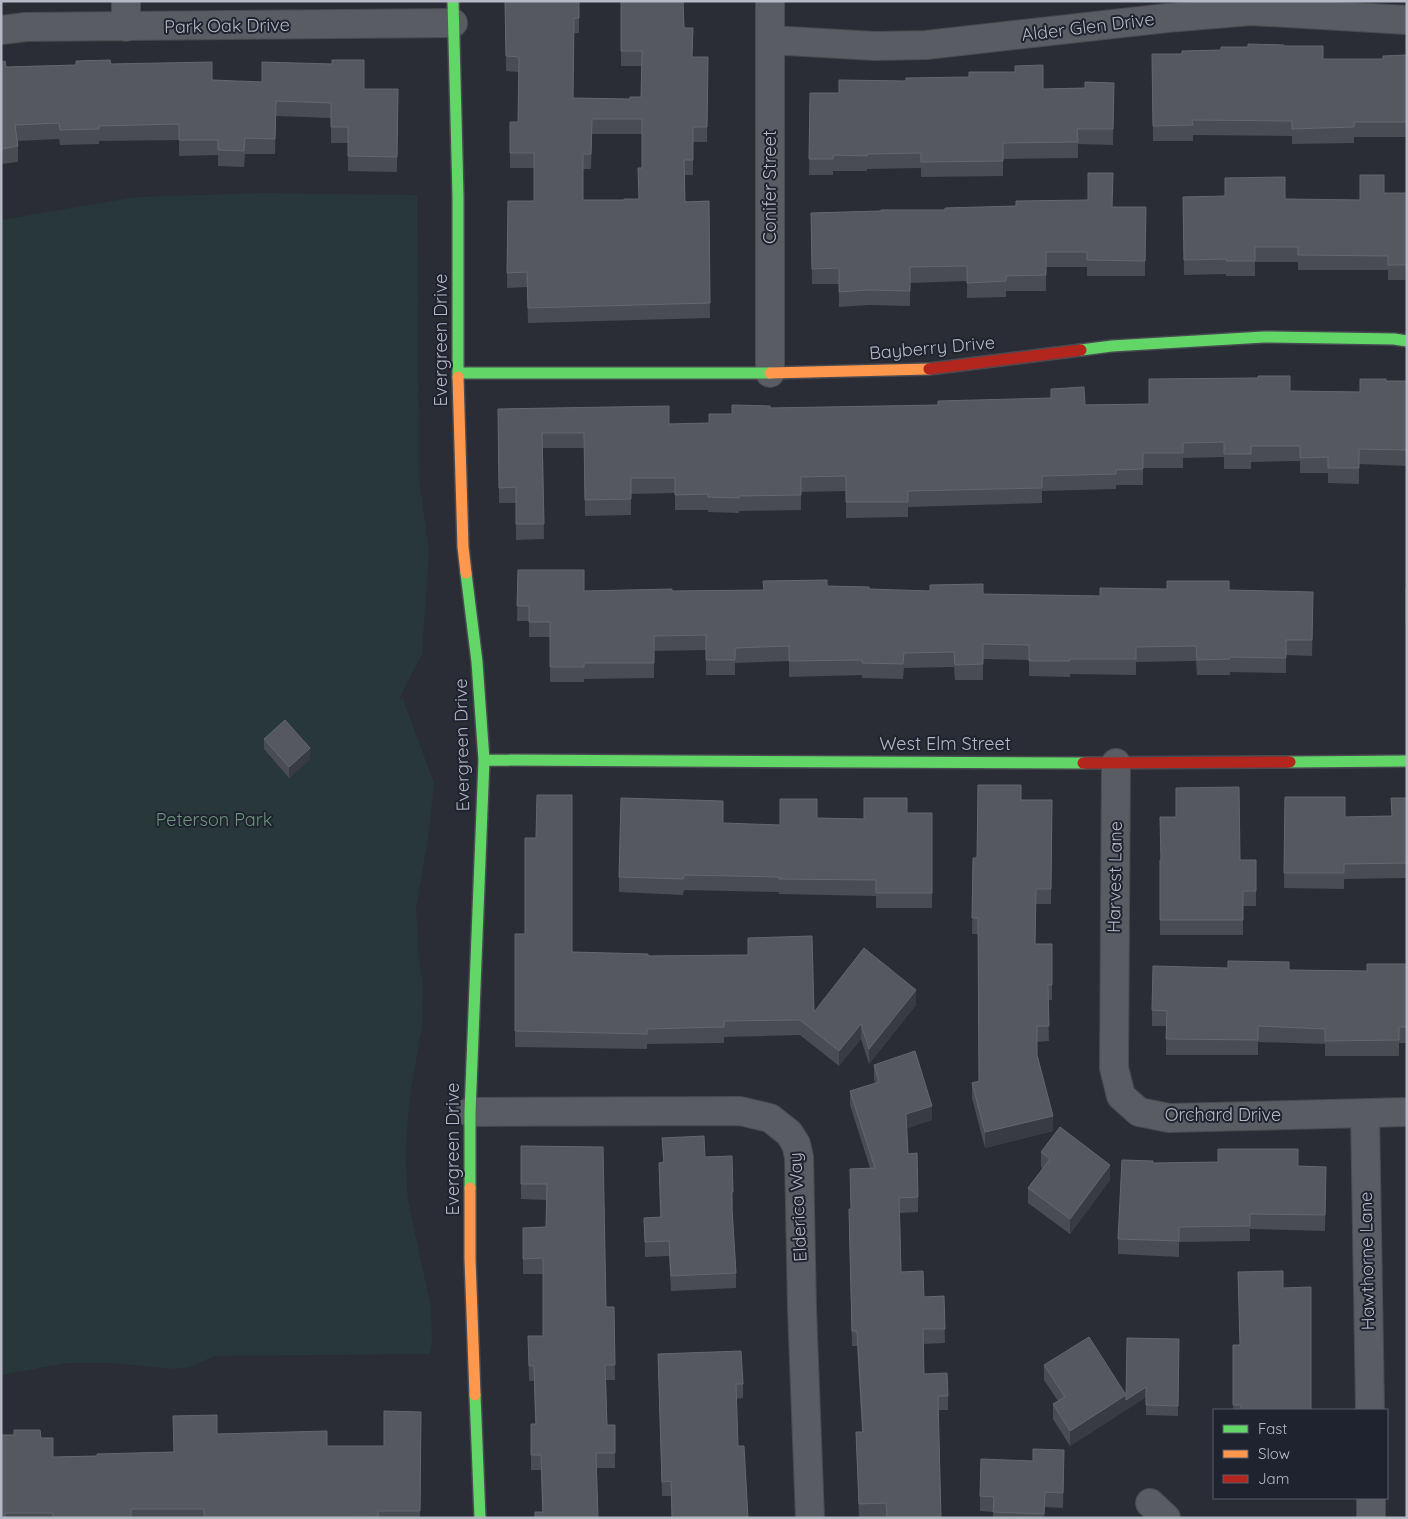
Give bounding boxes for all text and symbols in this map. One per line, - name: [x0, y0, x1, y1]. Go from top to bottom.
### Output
- street label: Alder Glen Drive: [1020, 7, 1156, 46]
- street label: Park Oak Drive: [164, 13, 290, 38]
- street label: Conifer Street: [758, 130, 781, 244]
- street label: Evergreen Drive: [429, 274, 452, 406]
- street label: Bayberry Drive: [868, 331, 996, 364]
- street label: Evergreen Drive: [449, 678, 474, 812]
- street label: West Elm Street: [879, 732, 1011, 755]
- park label: Peterson Park: [156, 808, 272, 831]
- street label: Harvest Lane: [1102, 821, 1127, 933]
- street label: Evergreen Drive: [441, 1083, 464, 1215]
- street label: Orchard Drive: [1165, 1103, 1281, 1126]
- street label: Elderica Way: [783, 1152, 812, 1262]
- street label: Hawthorne Lane: [1354, 1191, 1379, 1331]
- legend: [1213, 1409, 1388, 1499]
- text: Fast: [1258, 1419, 1287, 1438]
- text: Slow: [1258, 1444, 1290, 1463]
- text: Jam: [1258, 1469, 1289, 1488]

